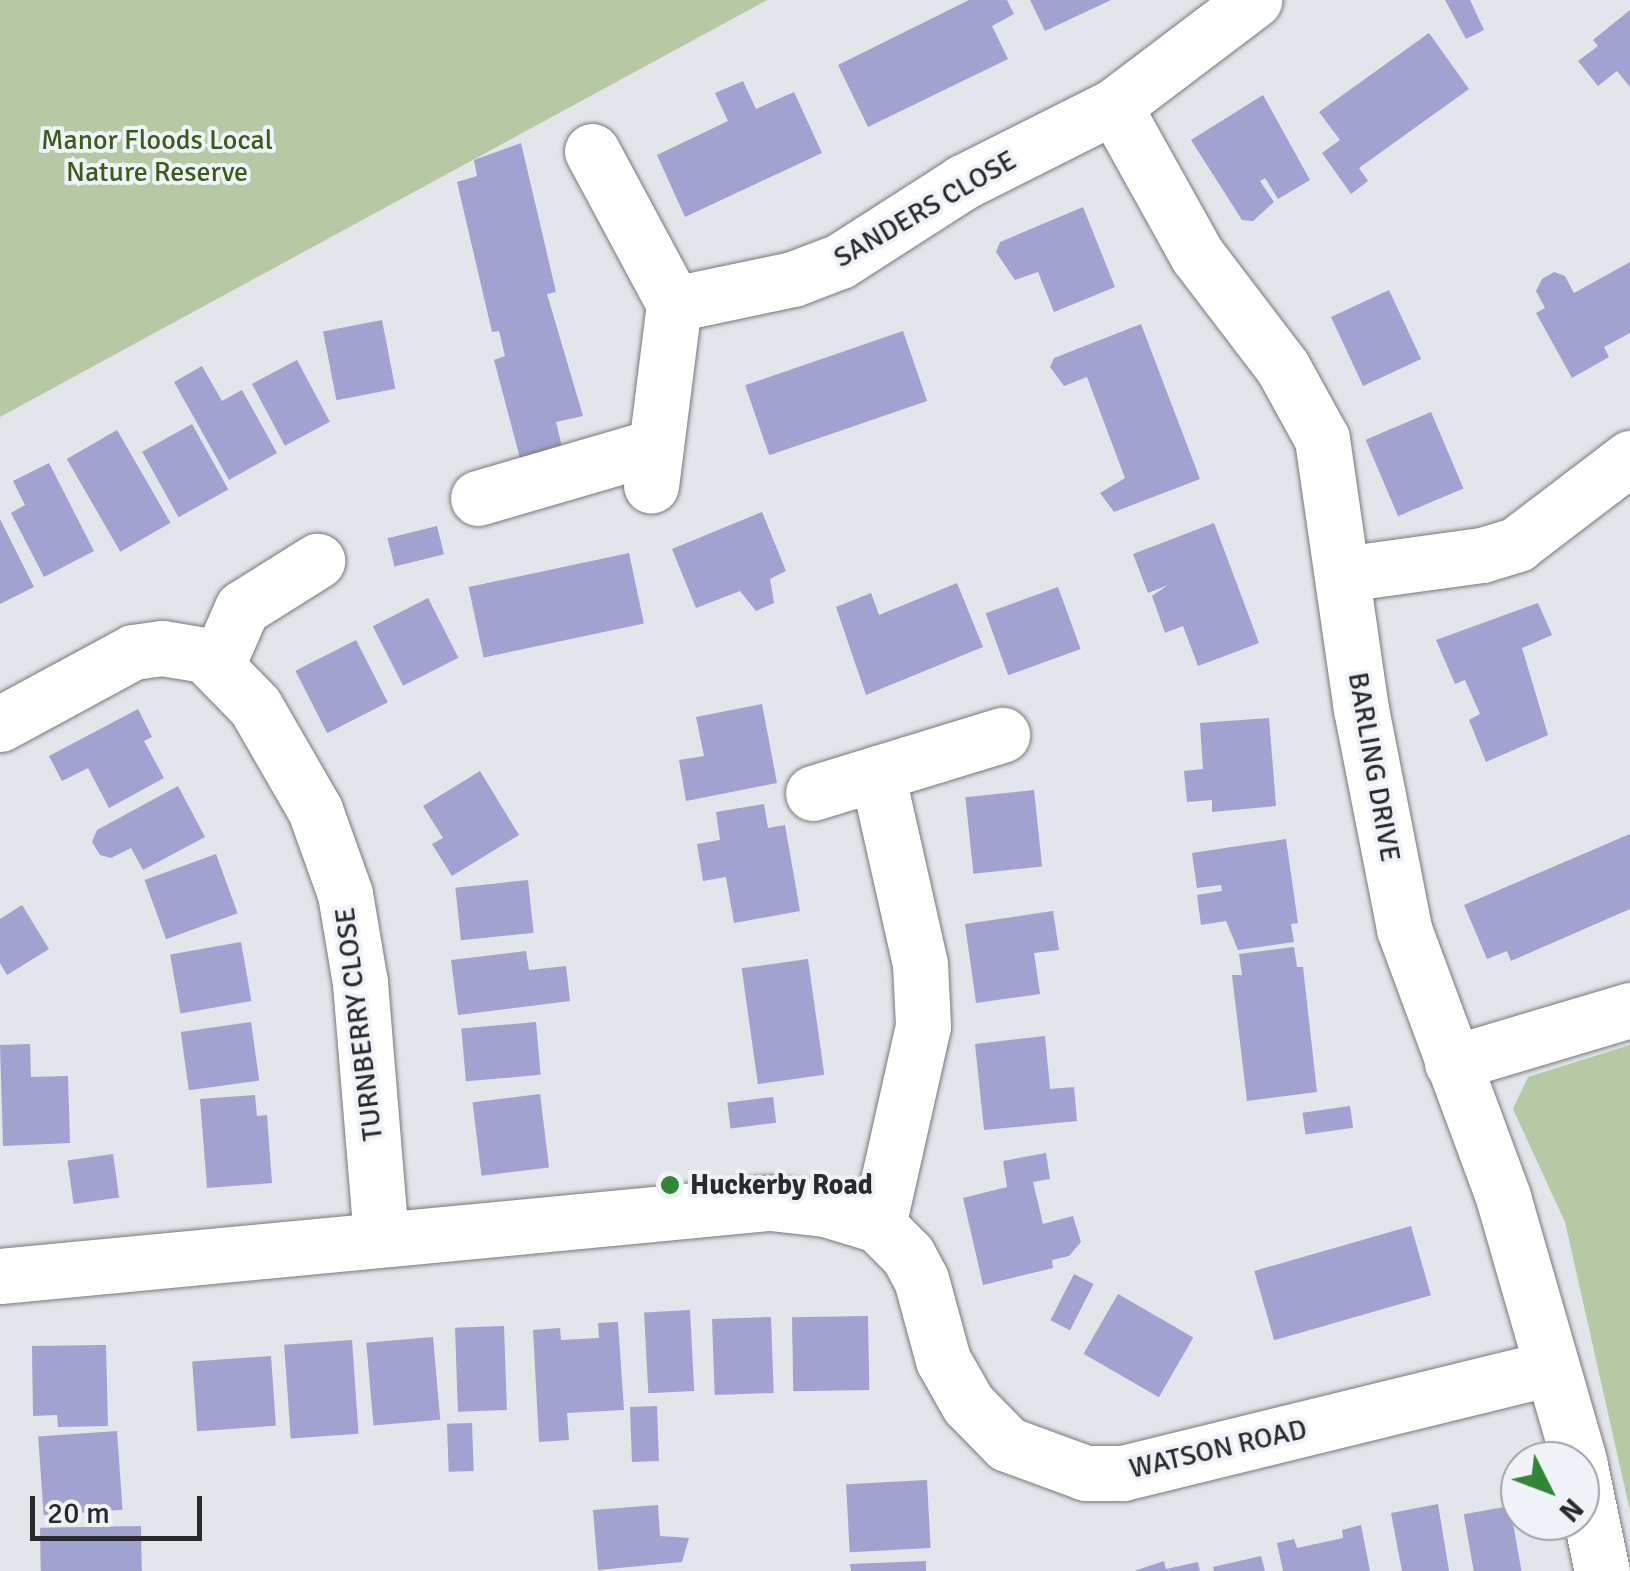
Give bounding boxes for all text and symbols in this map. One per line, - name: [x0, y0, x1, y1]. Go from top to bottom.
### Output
- park label: Manor Floods Local Nature Reserve: [41, 123, 273, 189]
- street label: SANDERS CLOSE: [828, 143, 1022, 275]
- street label: BARLING DRIVE: [1341, 670, 1407, 864]
- street label: TURNBERRY CLOSE: [328, 905, 390, 1143]
- place label: Huckerby Road: [690, 1168, 873, 1202]
- marker: Huckerby Road: [659, 1174, 681, 1196]
- street label: WATSON ROAD: [1126, 1412, 1310, 1486]
- north arrow: [1500, 1441, 1600, 1541]
- scale bar: [35, 1476, 208, 1538]
- text: N: [1552, 1491, 1590, 1528]
- text: 20 m: [47, 1495, 110, 1532]

